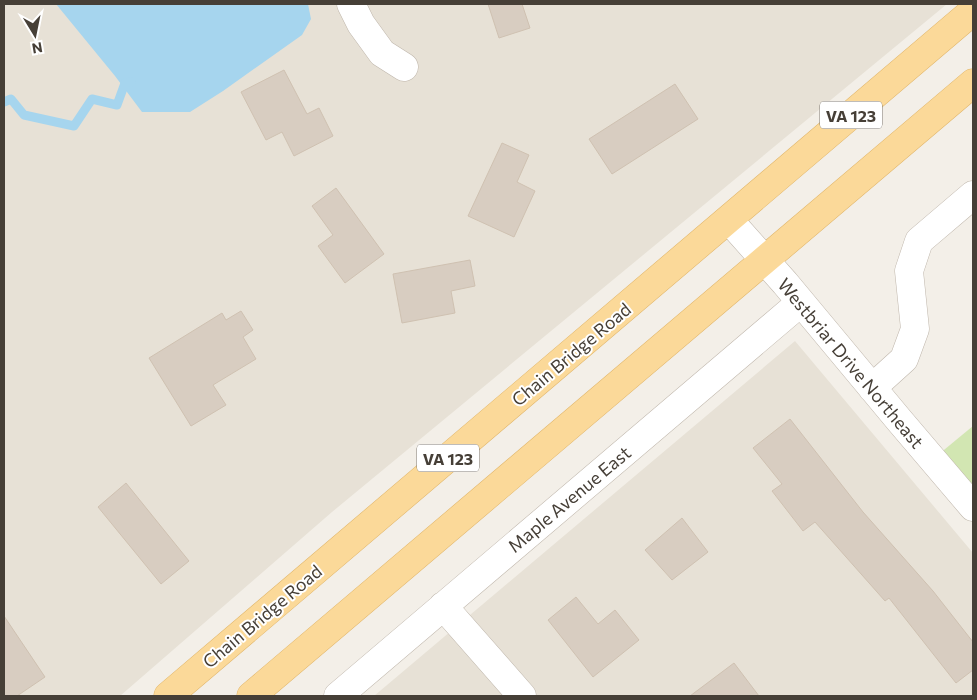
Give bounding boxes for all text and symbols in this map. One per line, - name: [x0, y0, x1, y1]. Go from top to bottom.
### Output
- north arrow: [10, 10, 60, 60]
- text: N: [31, 39, 44, 58]
- road number: VA 123: [820, 102, 882, 128]
- street label: Westbriar Drive Northeast: [773, 273, 929, 453]
- street label: Chain Bridge Road: [507, 298, 635, 410]
- street label: Maple Avenue East: [503, 441, 635, 557]
- road number: VA 123: [417, 444, 479, 472]
- street label: Chain Bridge Road: [198, 560, 326, 672]

